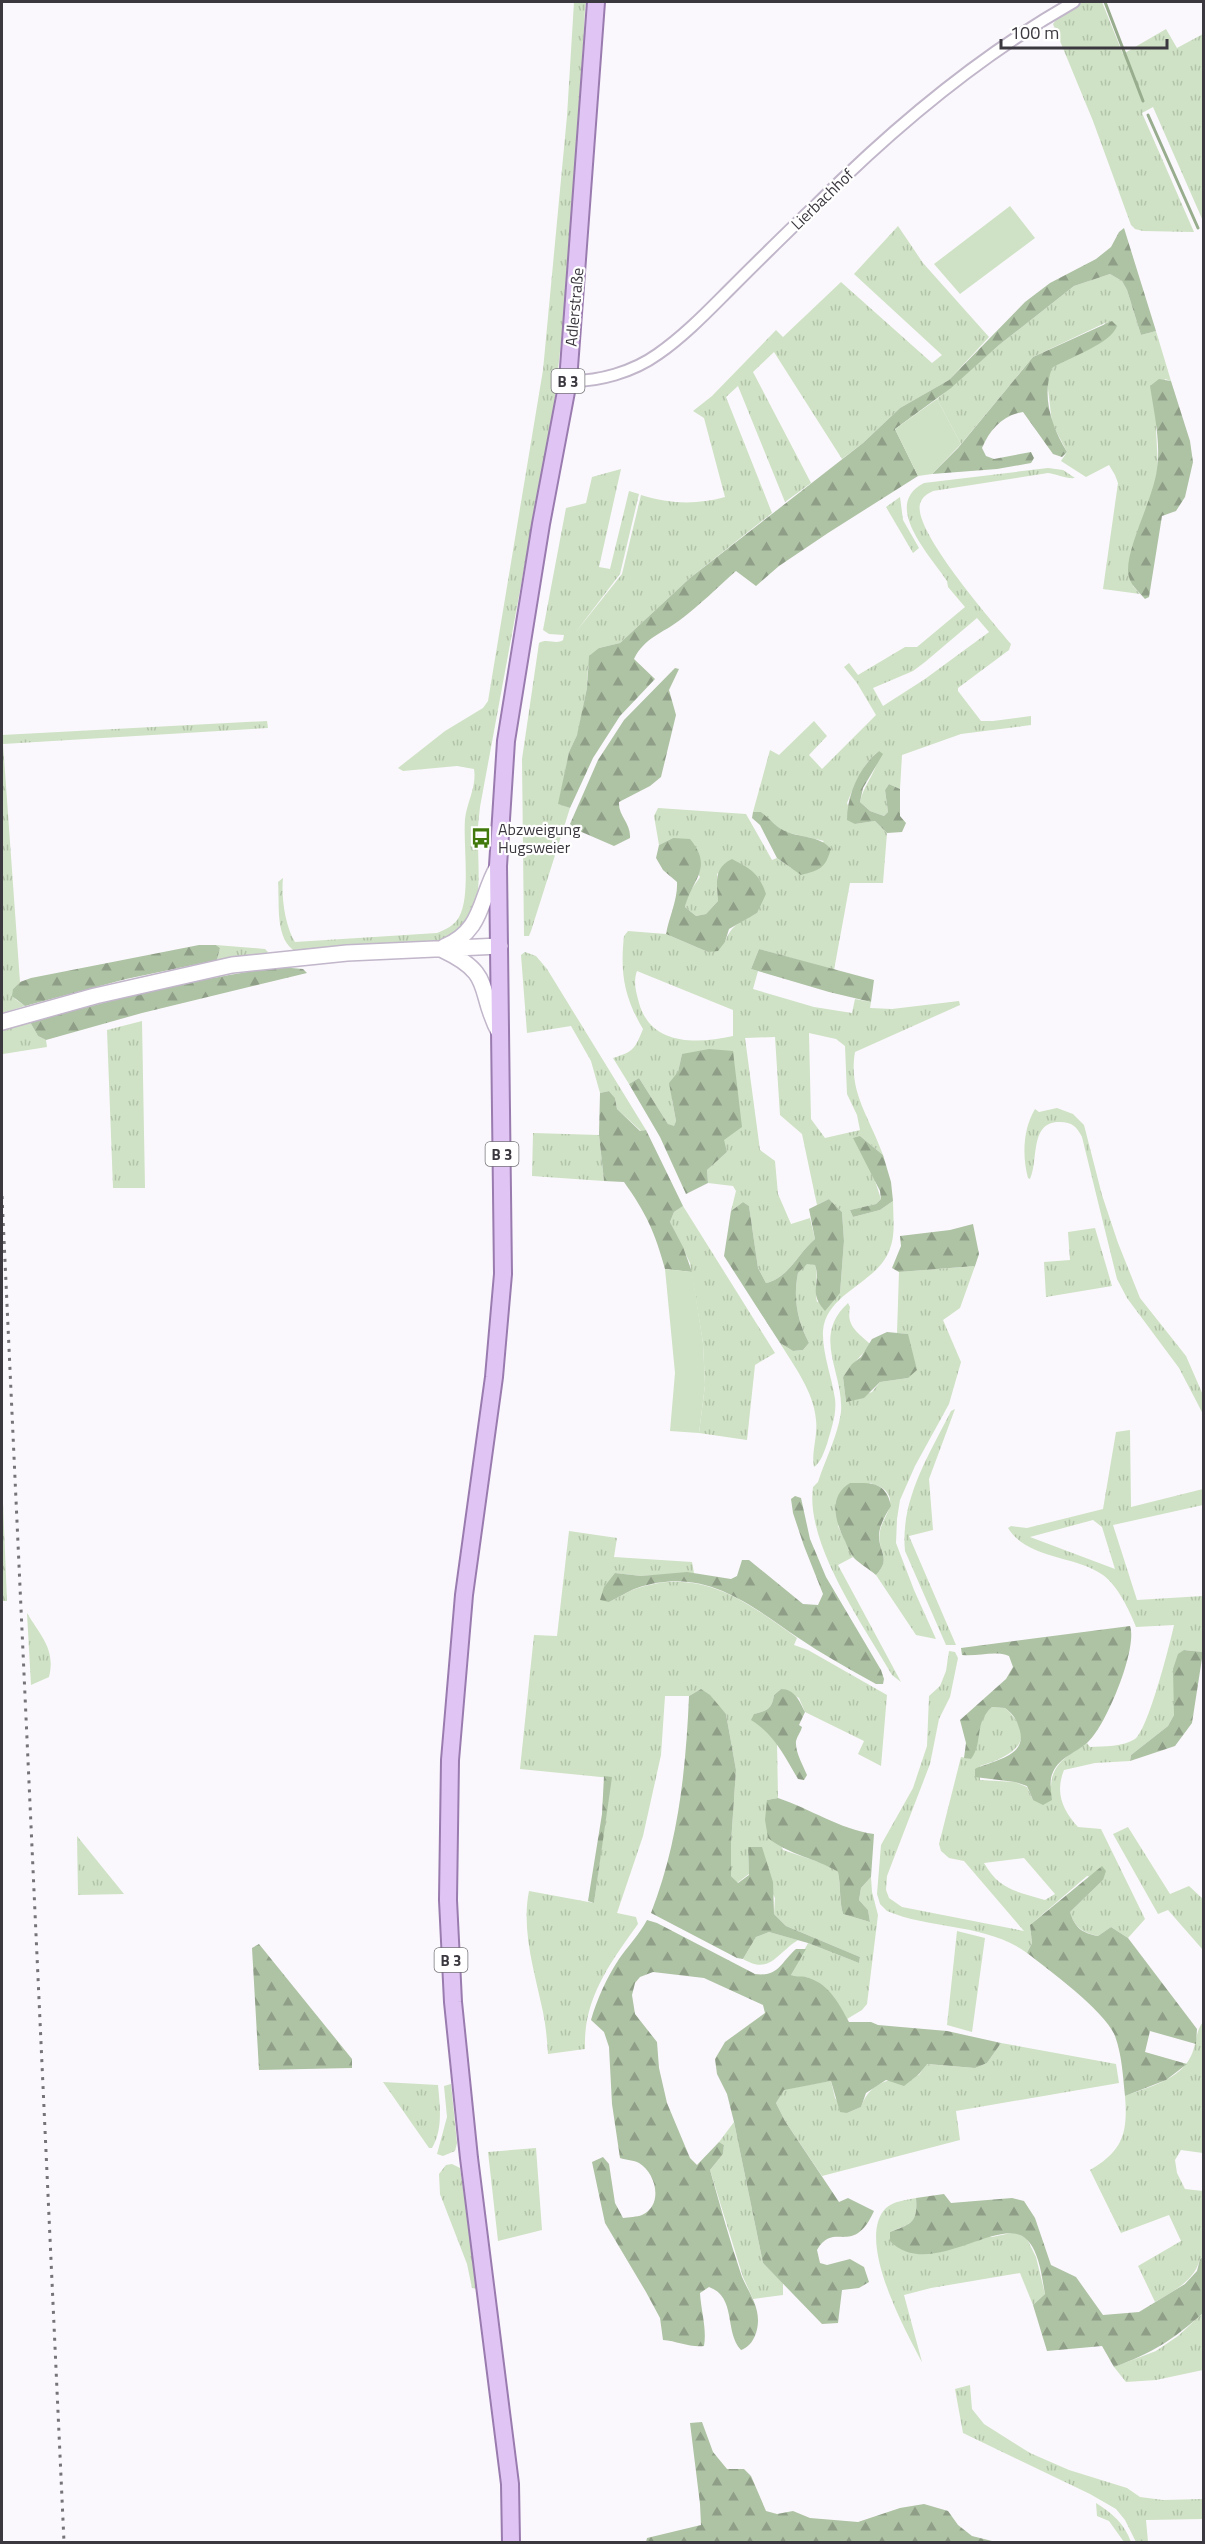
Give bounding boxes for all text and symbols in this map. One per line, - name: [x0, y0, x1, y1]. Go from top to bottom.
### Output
- scale bar: [1001, 12, 1168, 50]
- text: 100 m: [1010, 19, 1059, 46]
- street label: Lierbachhof: [785, 162, 859, 235]
- street label: Adlerstraße: [559, 267, 589, 347]
- road number: B 3: [552, 369, 584, 393]
- place label: Abzweigung Hugsweier: [498, 817, 580, 859]
- bus stop icon: Abzweigung Hugsweier: [469, 826, 493, 850]
- road number: B 3: [486, 1142, 518, 1166]
- road number: B 3: [434, 1948, 468, 1972]

